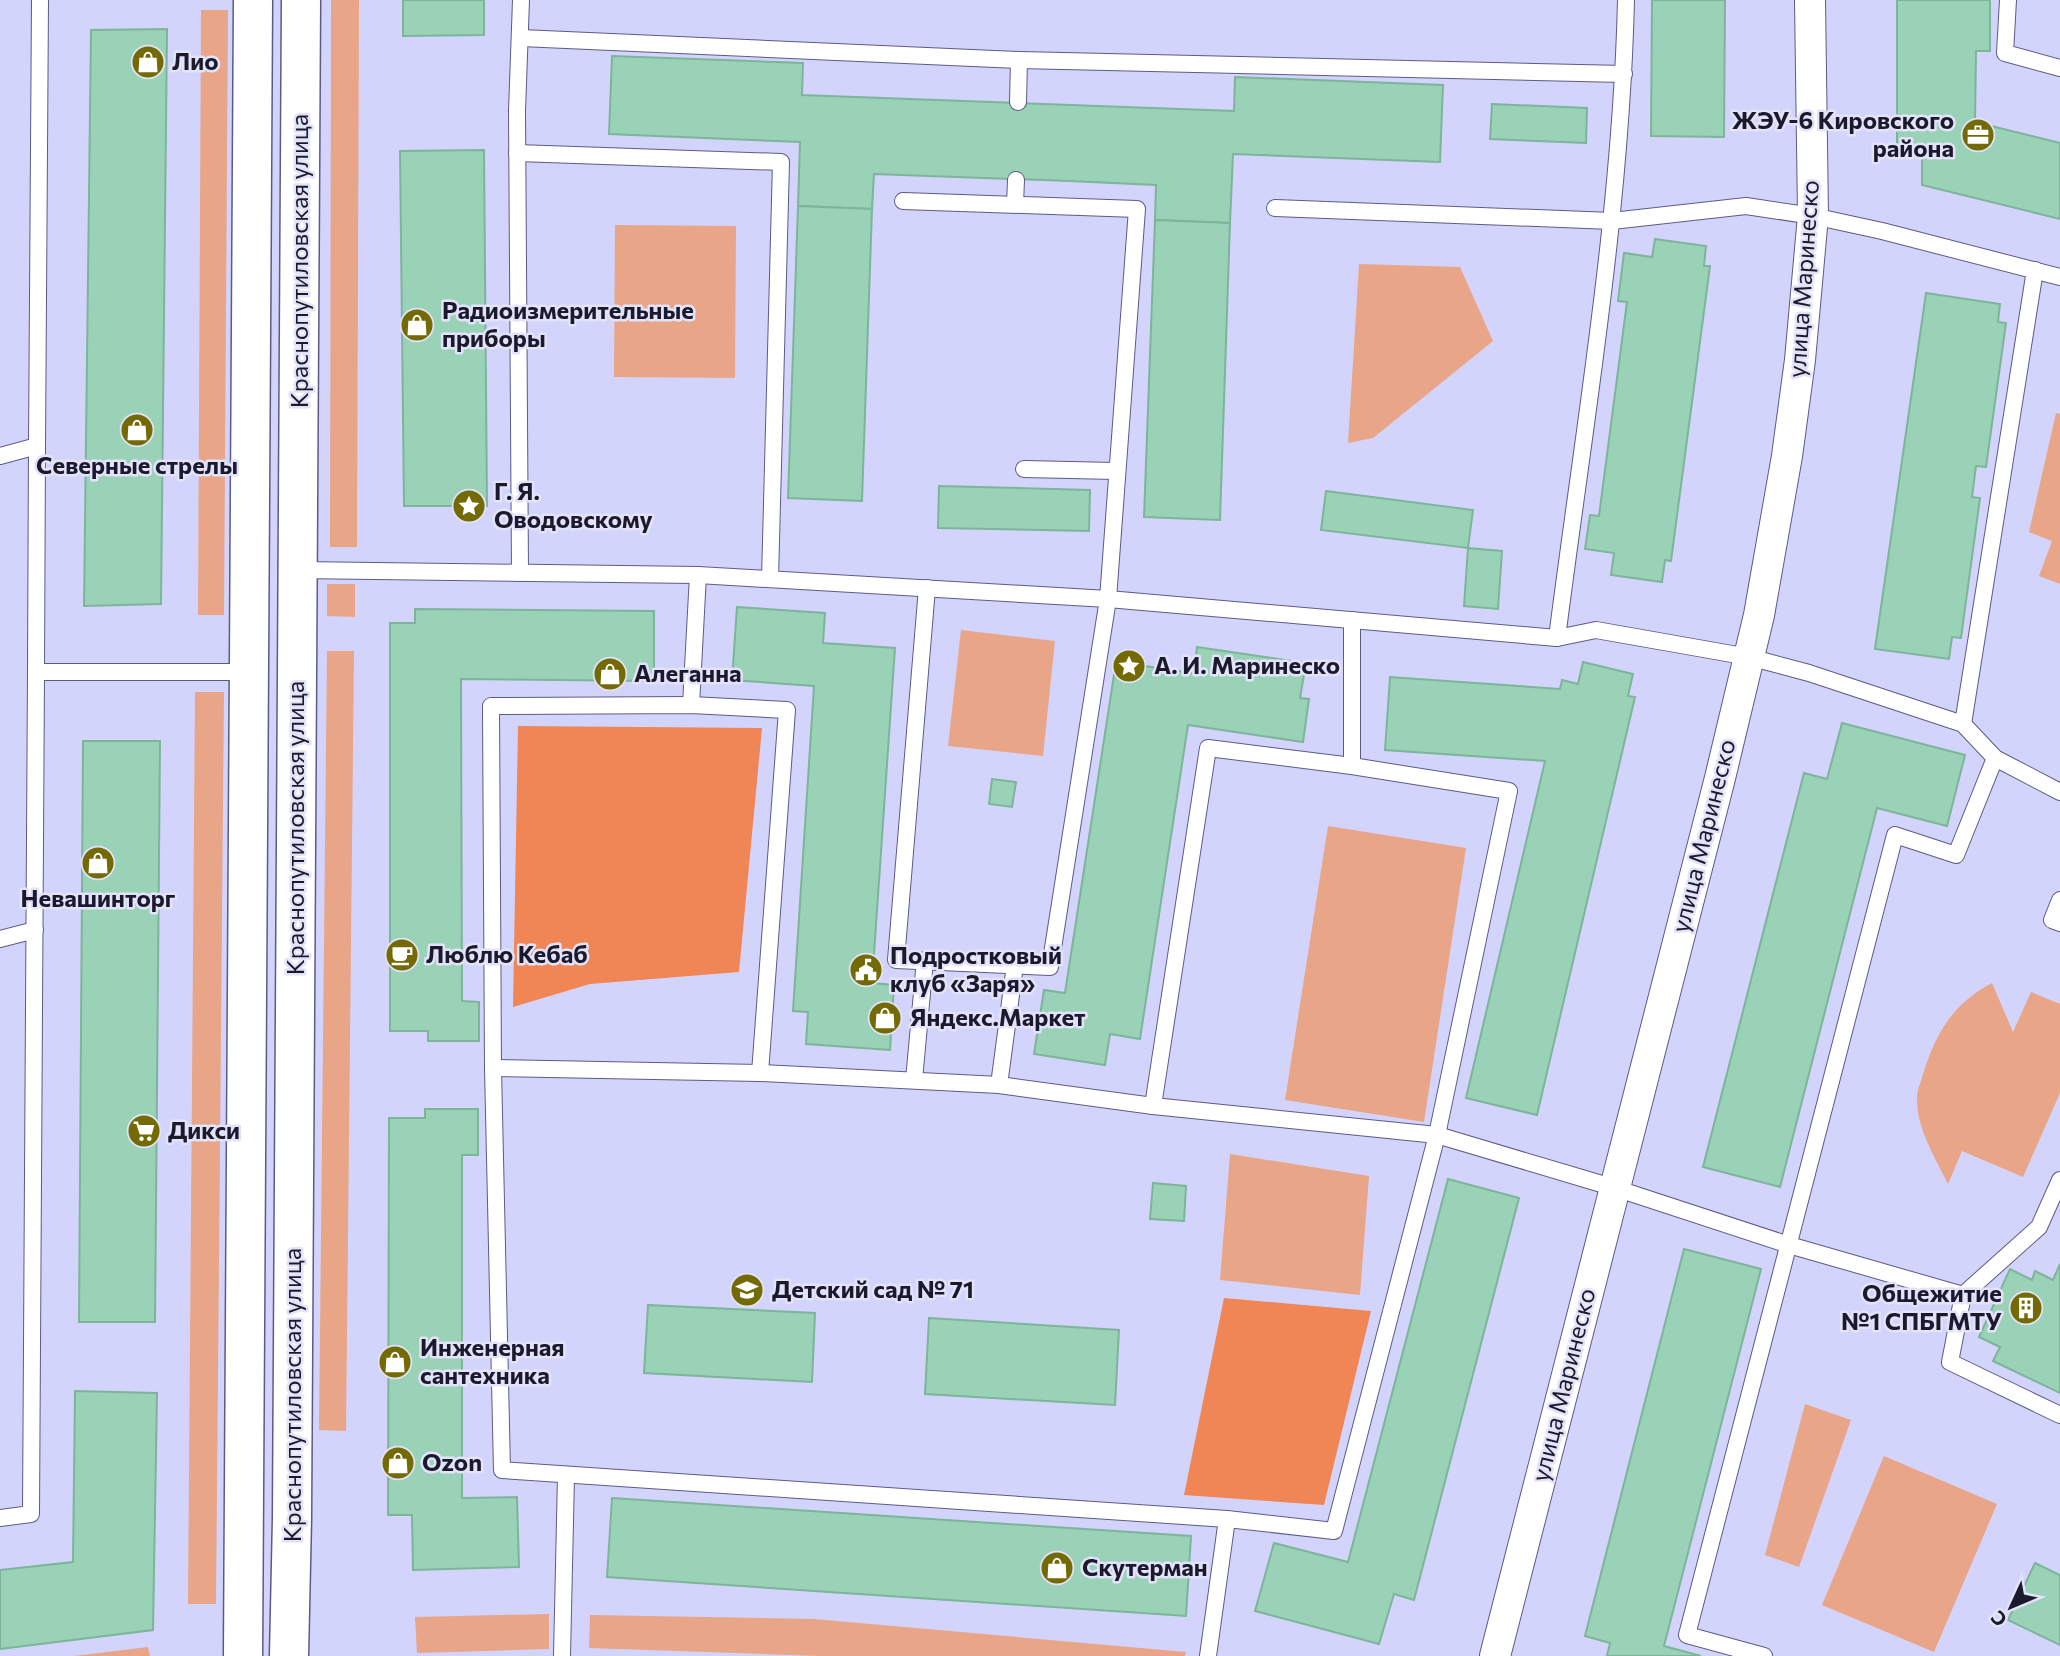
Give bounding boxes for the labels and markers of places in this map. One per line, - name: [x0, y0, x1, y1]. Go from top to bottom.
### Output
- shop icon: Лио: [129, 43, 167, 81]
- place label: Лио: [172, 46, 219, 75]
- place label: ЖЭУ-6 Кировского района: [1732, 105, 1954, 162]
- office icon: ЖЭУ-6 Кировского района: [1959, 116, 1997, 154]
- place label: Радиоизмерительные приборы: [442, 295, 694, 352]
- shop icon: Радиоизмерительные приборы: [398, 306, 436, 344]
- shop icon: Северные стрелы: [118, 411, 156, 449]
- place label: Северные стрелы: [36, 450, 238, 479]
- place label: Г. Я. Оводовскому: [494, 476, 653, 533]
- place icon: Г. Я. Оводовскому: [450, 487, 488, 525]
- place icon: А. И. Маринеско: [1110, 647, 1148, 685]
- place label: А. И. Маринеско: [1154, 650, 1340, 679]
- shop icon: Алеганна: [591, 655, 629, 693]
- place label: Алеганна: [634, 658, 742, 687]
- shop icon: Невашинторг: [79, 844, 117, 882]
- place label: Невашинторг: [21, 883, 176, 912]
- cafe icon: Люблю Кебаб: [383, 936, 421, 974]
- place label: Люблю Кебаб: [426, 939, 588, 968]
- place label: Подростковый клуб «Заря»: [890, 940, 1062, 997]
- public building icon: Подростковый клуб «Заря»: [847, 951, 885, 989]
- shop icon: Яндекс.Маркет: [866, 999, 904, 1037]
- place label: Яндекс.Маркет: [910, 1002, 1086, 1031]
- supermarket icon: Дикси: [125, 1112, 163, 1150]
- place label: Дикси: [168, 1115, 240, 1144]
- school or university icon: Детский сад № 71: [728, 1271, 766, 1309]
- place label: Детский сад № 71: [772, 1274, 974, 1303]
- place label: Общежитие №1 СПБГМТУ: [1841, 1278, 2002, 1335]
- building icon: Общежитие №1 СПБГМТУ: [2007, 1289, 2045, 1327]
- place label: Инженерная сантехника: [420, 1332, 565, 1389]
- shop icon: Инженерная сантехника: [376, 1343, 414, 1381]
- shop icon: Ozon: [379, 1444, 417, 1482]
- place label: Ozon: [422, 1447, 482, 1476]
- shop icon: Скутерман: [1038, 1549, 1076, 1587]
- place label: Скутерман: [1082, 1552, 1208, 1581]

